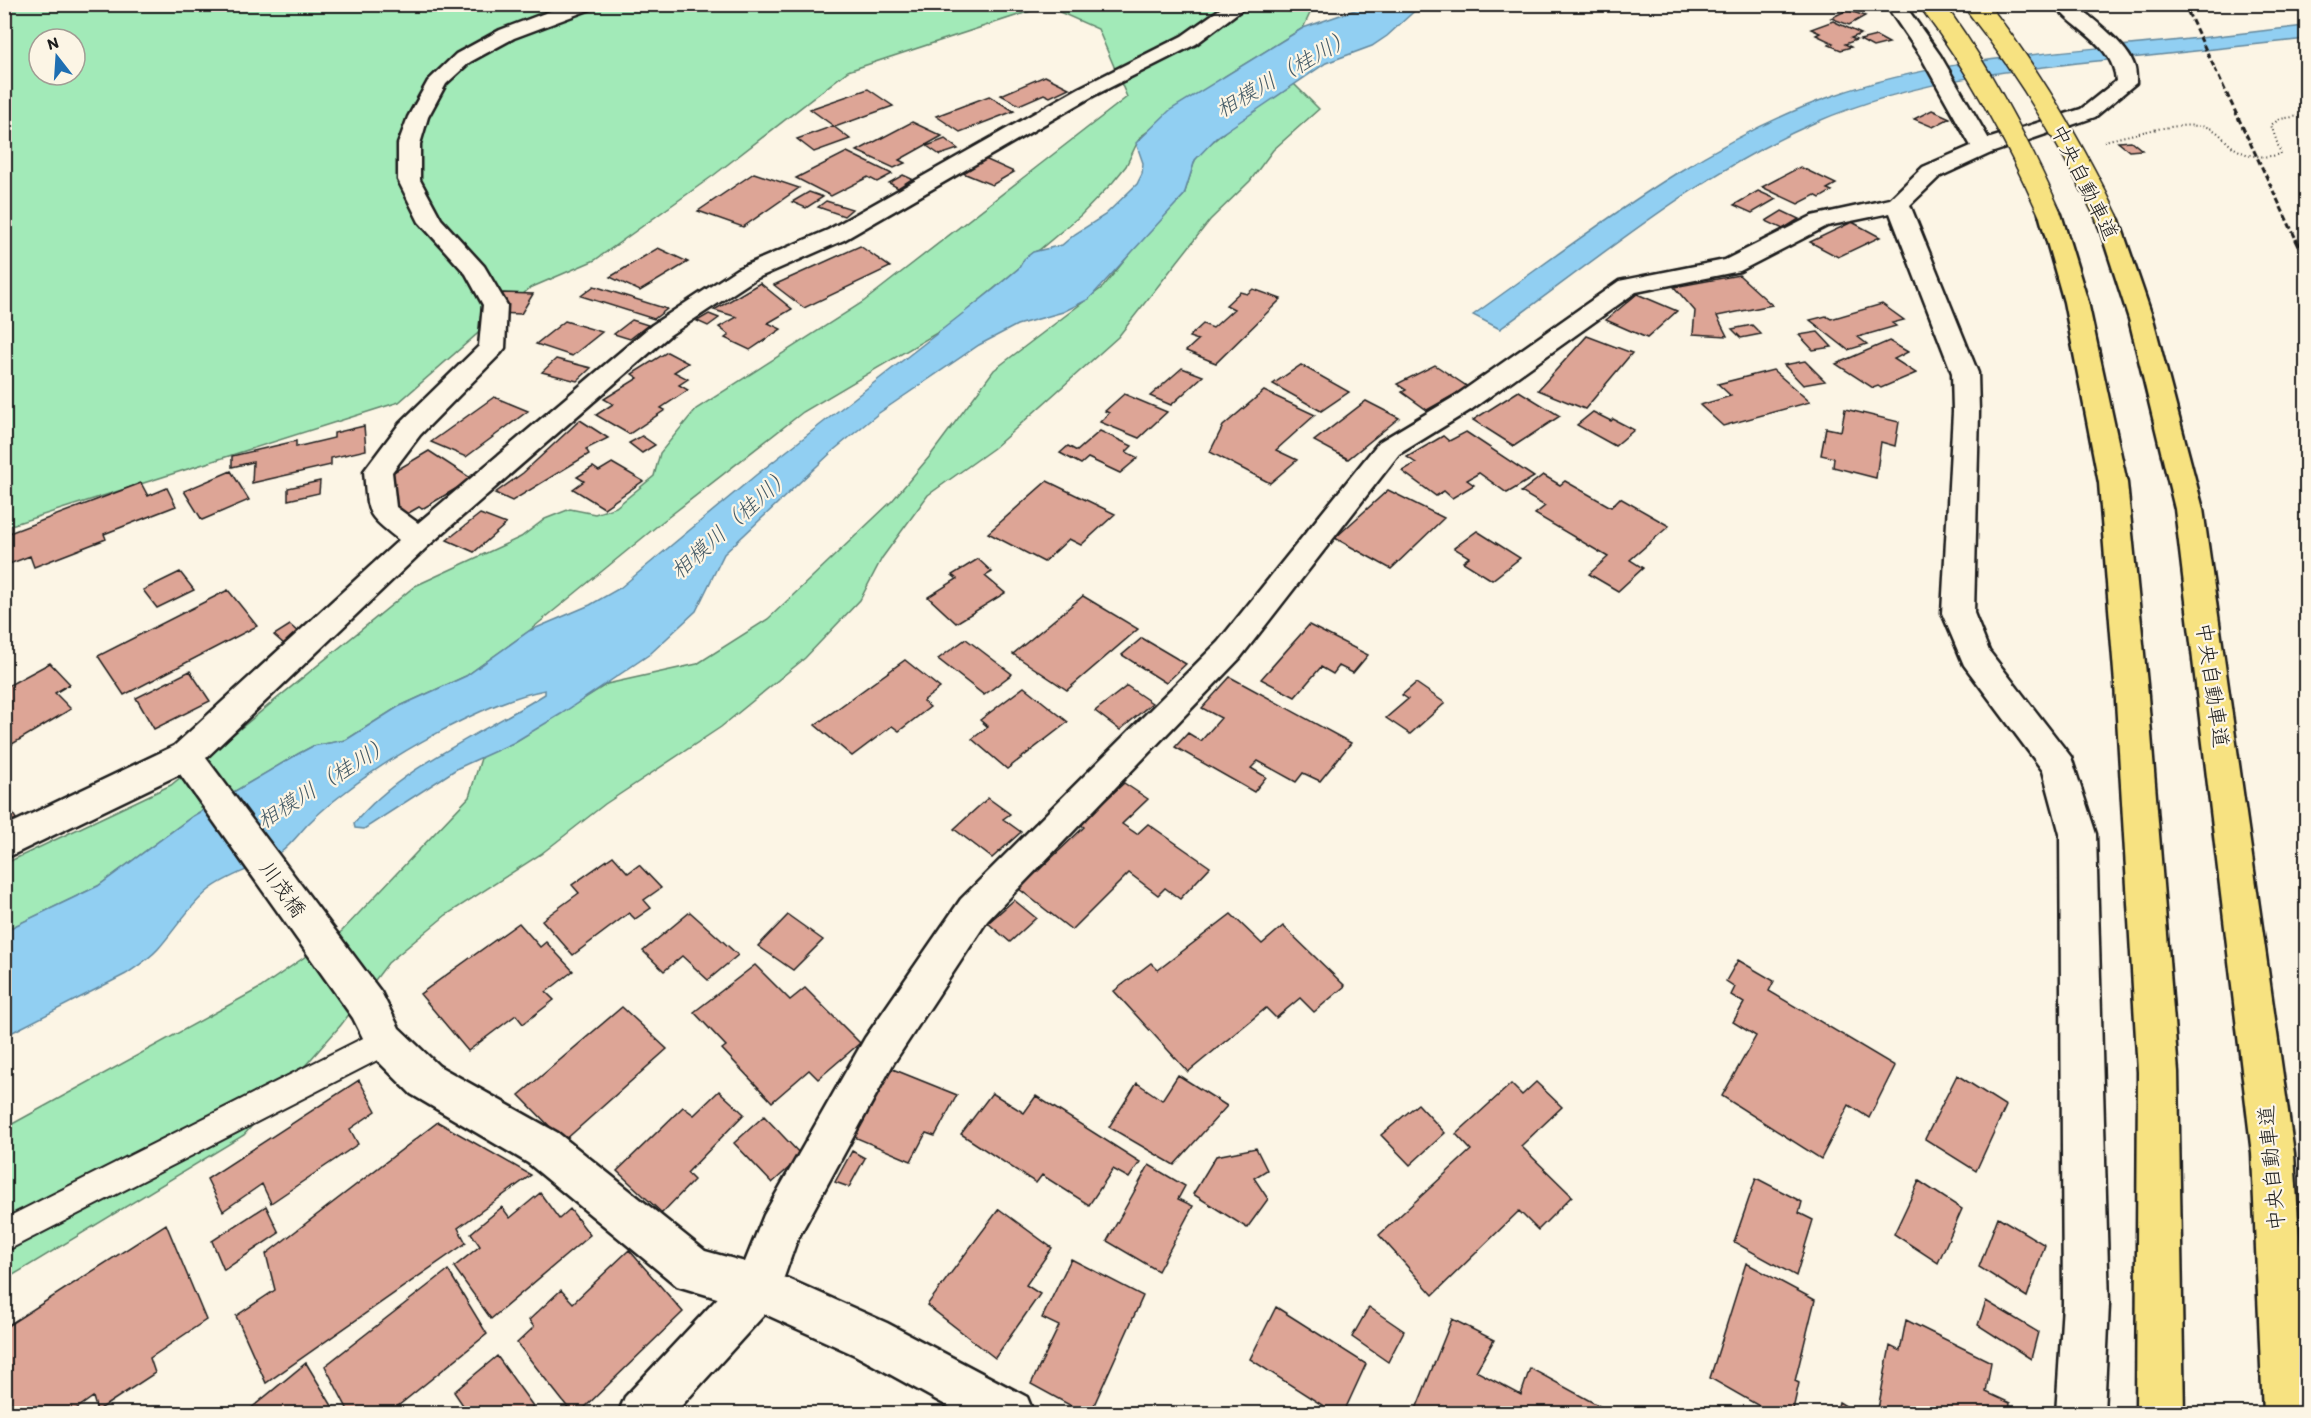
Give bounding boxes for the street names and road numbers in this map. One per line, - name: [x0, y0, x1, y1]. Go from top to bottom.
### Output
- street label: 中央自動車道: [2046, 120, 2124, 244]
- street label: 中央自動車道: [2192, 621, 2234, 749]
- street label: 川茂橋: [254, 856, 312, 922]
- street label: 中央自動車道: [2253, 1104, 2289, 1232]

